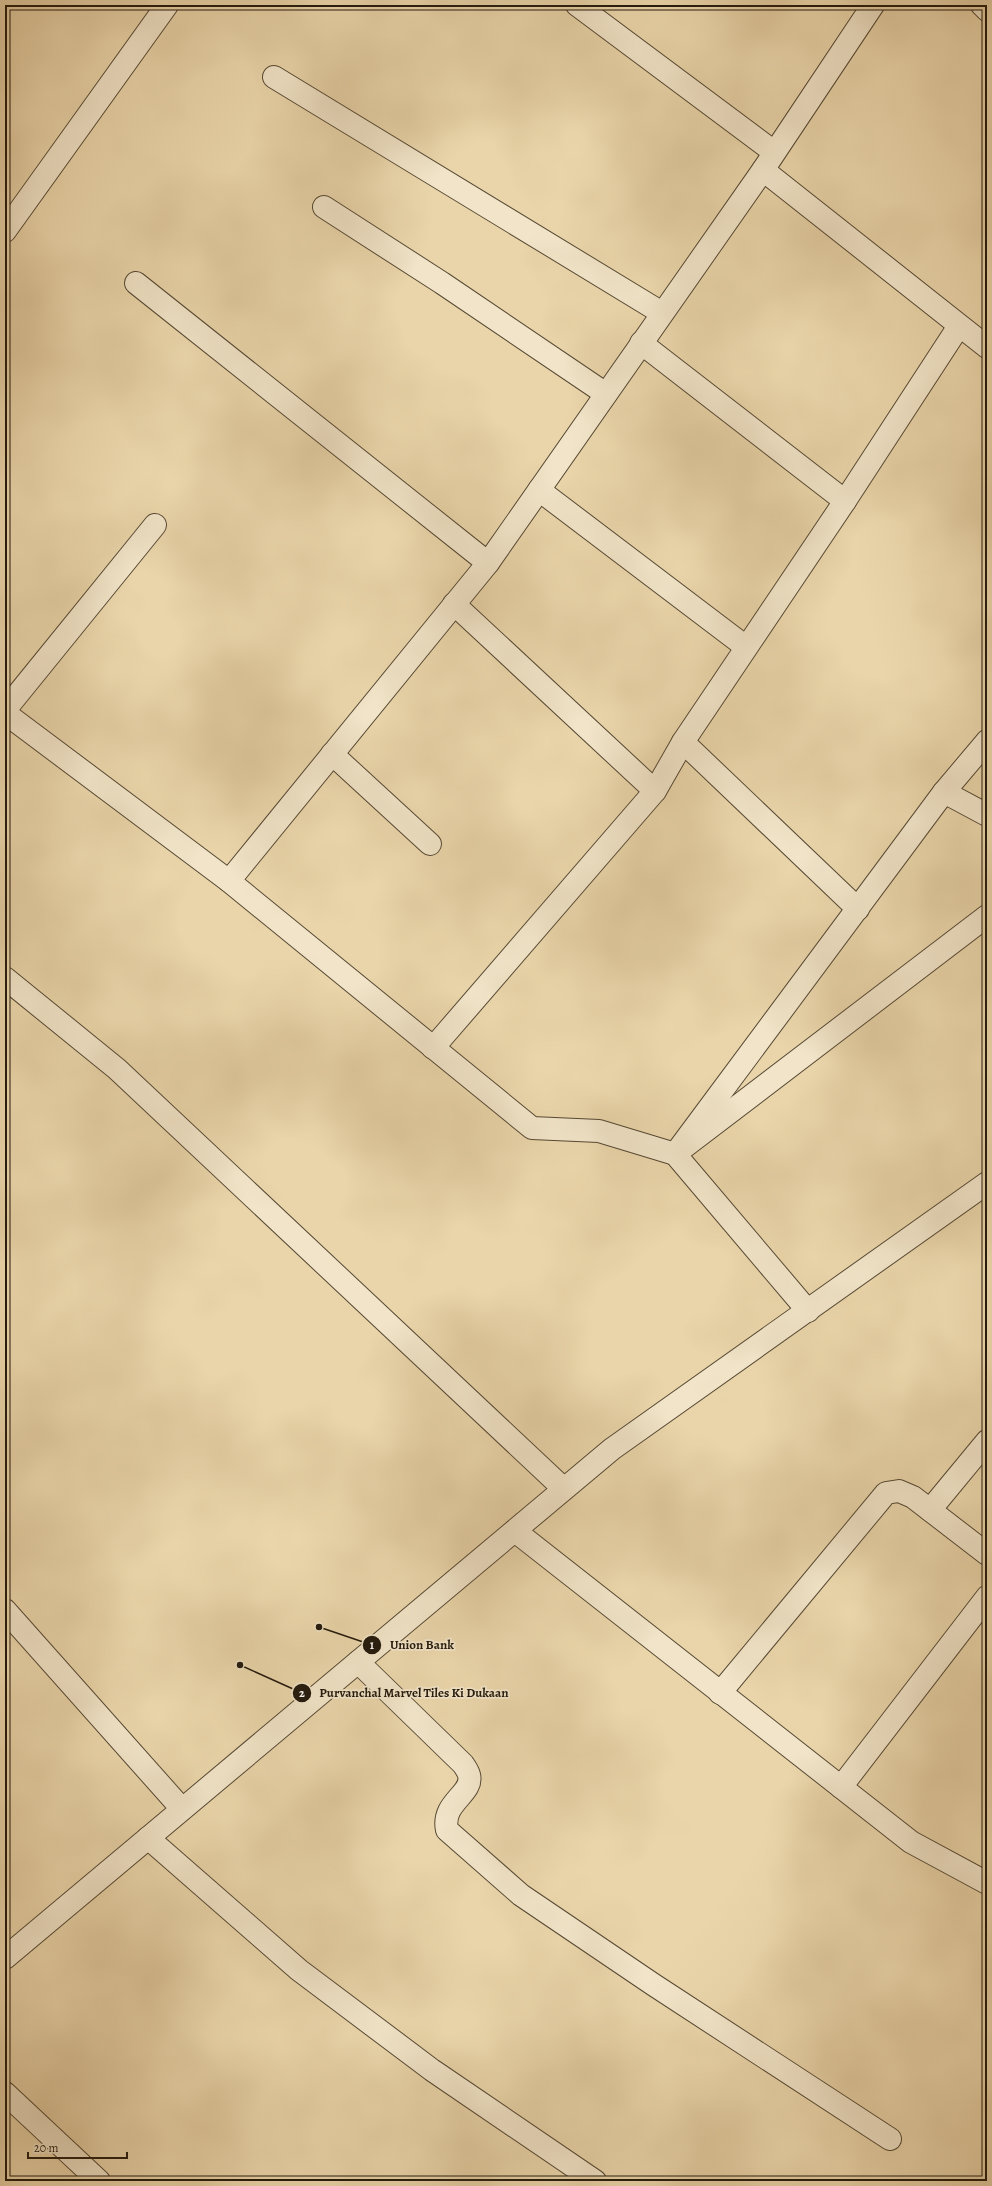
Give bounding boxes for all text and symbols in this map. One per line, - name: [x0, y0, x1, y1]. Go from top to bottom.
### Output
- callout: Union Bank: [362, 1632, 462, 1657]
- text: Union Bank: [390, 1636, 454, 1653]
- text: 1: [370, 1637, 375, 1653]
- callout: Purvanchal Marvel Tiles Ki Dukaan: [292, 1680, 517, 1705]
- text: Purvanchal Marvel Tiles Ki Dukaan: [319, 1684, 509, 1701]
- text: 2: [299, 1685, 305, 1701]
- scale bar: [28, 2134, 127, 2160]
- text: 20 m: [34, 2140, 58, 2156]

